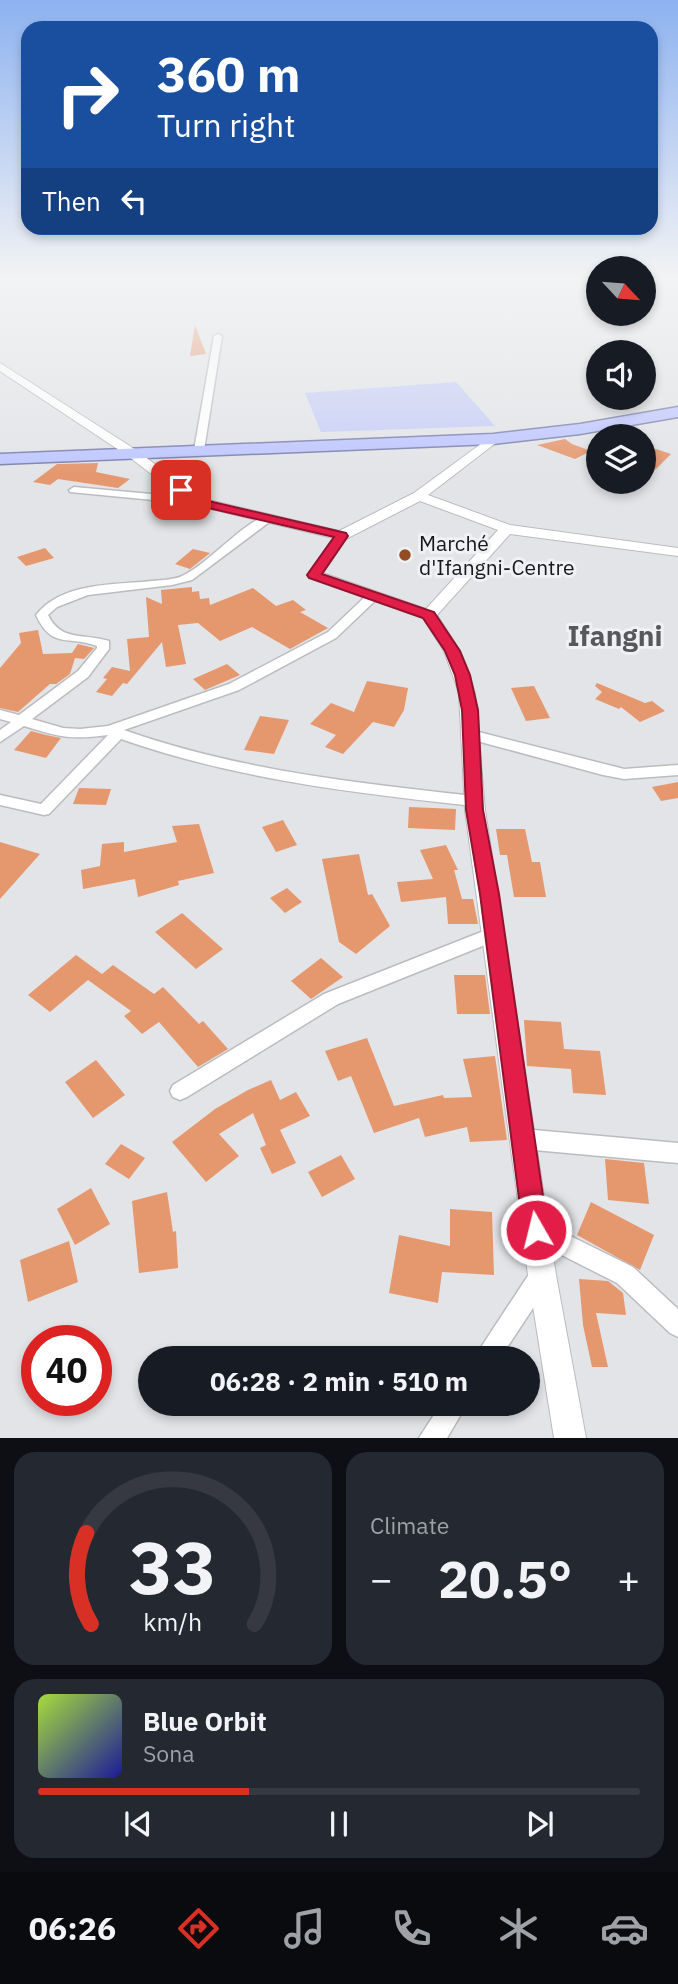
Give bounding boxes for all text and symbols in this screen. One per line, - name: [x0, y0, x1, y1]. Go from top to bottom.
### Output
- text: 360 m: [157, 42, 301, 105]
- icon: right: [42, 49, 133, 140]
- text: Turn right: [157, 104, 295, 146]
- icon: left: [115, 182, 153, 220]
- text: Then: [42, 184, 101, 218]
- north arrow: [586, 256, 656, 326]
- map controls: [586, 256, 656, 494]
- button: sound: [586, 340, 656, 410]
- button: layers: [586, 424, 656, 494]
- pin: [151, 460, 211, 520]
- icon: arrive: [162, 471, 200, 509]
- place label: Marché d'Ifangni-Centre: [419, 529, 575, 581]
- marker: Marché d'Ifangni-Centre: [397, 547, 413, 563]
- district label: Ifangni: [568, 617, 662, 654]
- position arrow: [499, 1193, 573, 1267]
- speed limit sign: 40: [21, 1325, 112, 1416]
- text: 06:28 · 2 min · 510 m: [210, 1364, 468, 1398]
- text: Climate: [370, 1510, 449, 1540]
- text: 33: [129, 1520, 217, 1615]
- text: 20.5°: [438, 1545, 572, 1612]
- text: −: [370, 1554, 393, 1603]
- text: +: [617, 1554, 640, 1603]
- text: km/h: [144, 1605, 202, 1638]
- text: Blue Orbit: [143, 1704, 267, 1738]
- text: Sona: [143, 1738, 195, 1768]
- icon: previous: [119, 1805, 157, 1843]
- icon: pause: [320, 1805, 358, 1843]
- icon: next: [521, 1805, 559, 1843]
- icon: directions: [174, 1904, 223, 1953]
- icon: music: [280, 1904, 329, 1953]
- icon: phone: [387, 1904, 436, 1953]
- icon: climate: [494, 1904, 543, 1953]
- icon: car: [600, 1904, 649, 1953]
- text: 06:26: [29, 1907, 116, 1949]

